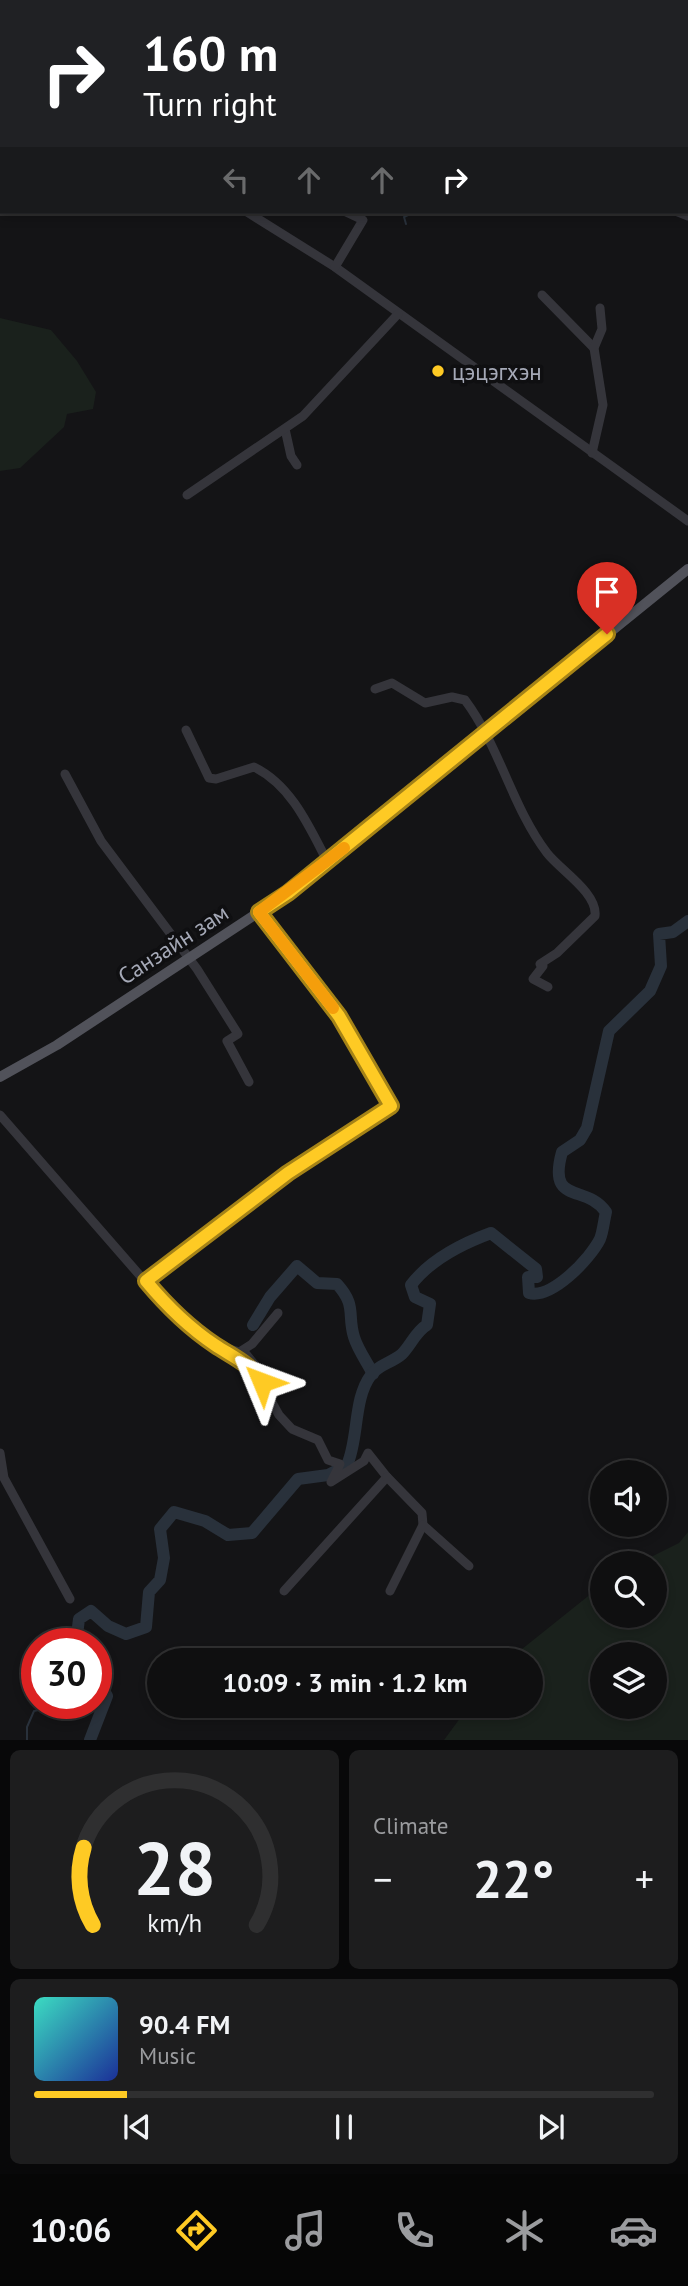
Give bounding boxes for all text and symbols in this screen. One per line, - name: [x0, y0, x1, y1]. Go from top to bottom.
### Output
- text: 160 m: [143, 21, 278, 85]
- icon: right: [28, 28, 119, 119]
- text: Turn right: [143, 83, 277, 125]
- icon: left: [217, 161, 255, 199]
- icon: ahead: [290, 161, 328, 199]
- icon: ahead: [363, 161, 401, 199]
- icon: right: [436, 161, 474, 199]
- place label: цэцэгхэн: [452, 357, 542, 386]
- marker: цэцэгхэн: [430, 363, 446, 379]
- pin: [577, 562, 637, 634]
- icon: arrive: [588, 573, 626, 611]
- street label: Санзайн зам: [112, 898, 234, 990]
- position arrow: [225, 1345, 299, 1419]
- map controls: [590, 1460, 667, 1719]
- button: sound: [590, 1460, 667, 1537]
- button: search: [590, 1551, 667, 1628]
- speed limit sign: 30: [21, 1628, 112, 1719]
- button: layers: [590, 1642, 667, 1719]
- text: 10:09 · 3 min · 1.2 km: [223, 1666, 468, 1699]
- text: Climate: [373, 1811, 448, 1840]
- text: 28: [133, 1822, 216, 1916]
- text: 22°: [473, 1845, 554, 1912]
- text: −: [373, 1854, 392, 1903]
- text: +: [635, 1854, 654, 1903]
- text: km/h: [147, 1907, 202, 1939]
- text: 90.4 FM: [139, 2008, 230, 2041]
- text: Music: [139, 2041, 196, 2070]
- icon: previous: [118, 2108, 156, 2146]
- icon: pause: [325, 2108, 363, 2146]
- icon: next: [532, 2108, 570, 2146]
- icon: directions: [172, 2206, 221, 2255]
- icon: music: [281, 2206, 330, 2255]
- icon: phone: [390, 2206, 439, 2255]
- icon: climate: [500, 2206, 549, 2255]
- icon: car: [609, 2206, 658, 2255]
- text: 10:06: [30, 2209, 111, 2251]

